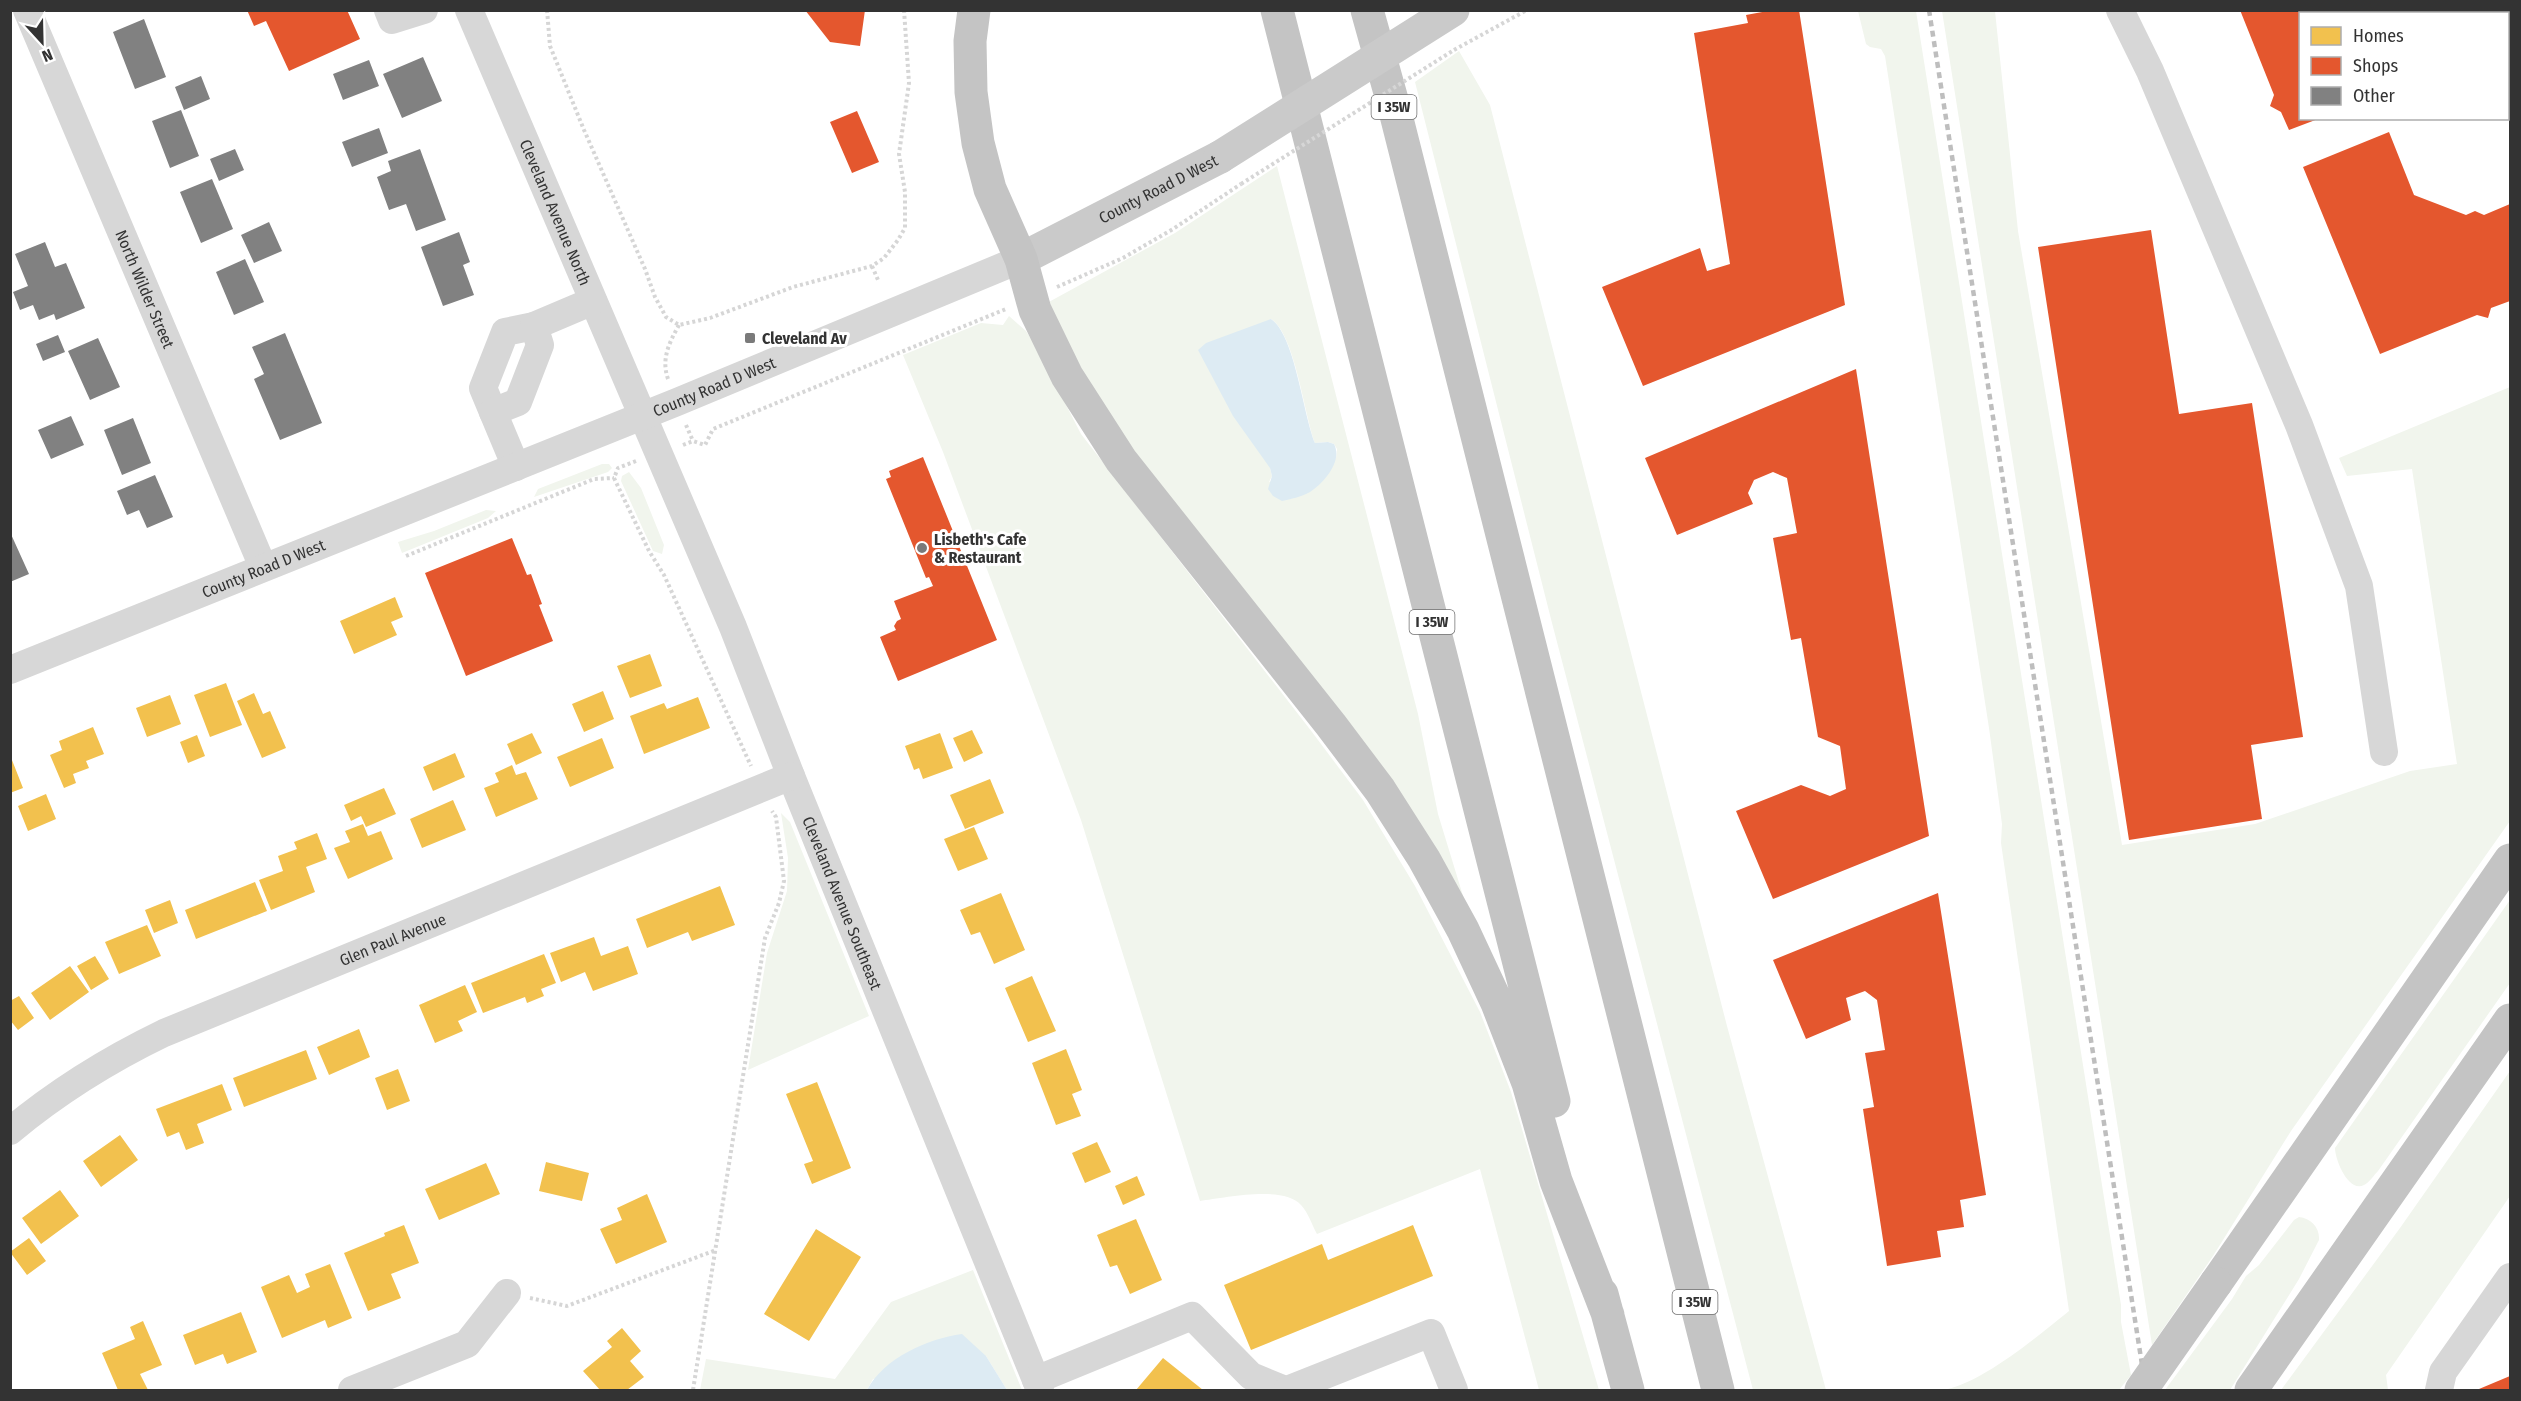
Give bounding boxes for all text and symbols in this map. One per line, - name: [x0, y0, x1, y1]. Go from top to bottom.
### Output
- north arrow: [12, 12, 72, 72]
- legend: [2299, 12, 2509, 120]
- text: Homes: [2353, 25, 2404, 47]
- text: N: [39, 45, 55, 66]
- text: Shops: [2353, 55, 2398, 77]
- text: Other: [2353, 85, 2396, 107]
- road number: I 35W: [1372, 95, 1416, 119]
- street label: Cleveland Avenue North: [516, 136, 595, 288]
- street label: County Road D West: [1095, 150, 1221, 227]
- street label: North Wilder Street: [112, 227, 179, 352]
- place label: Cleveland Av: [762, 329, 847, 348]
- marker: Cleveland Av: [743, 331, 757, 345]
- street label: County Road D West: [650, 352, 779, 420]
- place label: Lisbeth's Cafe & Restaurant: [934, 530, 1026, 567]
- street label: County Road D West: [199, 535, 328, 601]
- marker: Lisbeth's Cafe & Restaurant: [915, 541, 929, 555]
- road number: I 35W: [1410, 610, 1454, 634]
- street label: Cleveland Avenue Southeast: [799, 813, 886, 993]
- street label: Glen Paul Avenue: [337, 909, 449, 970]
- road number: I 35W: [1672, 1290, 1718, 1314]

